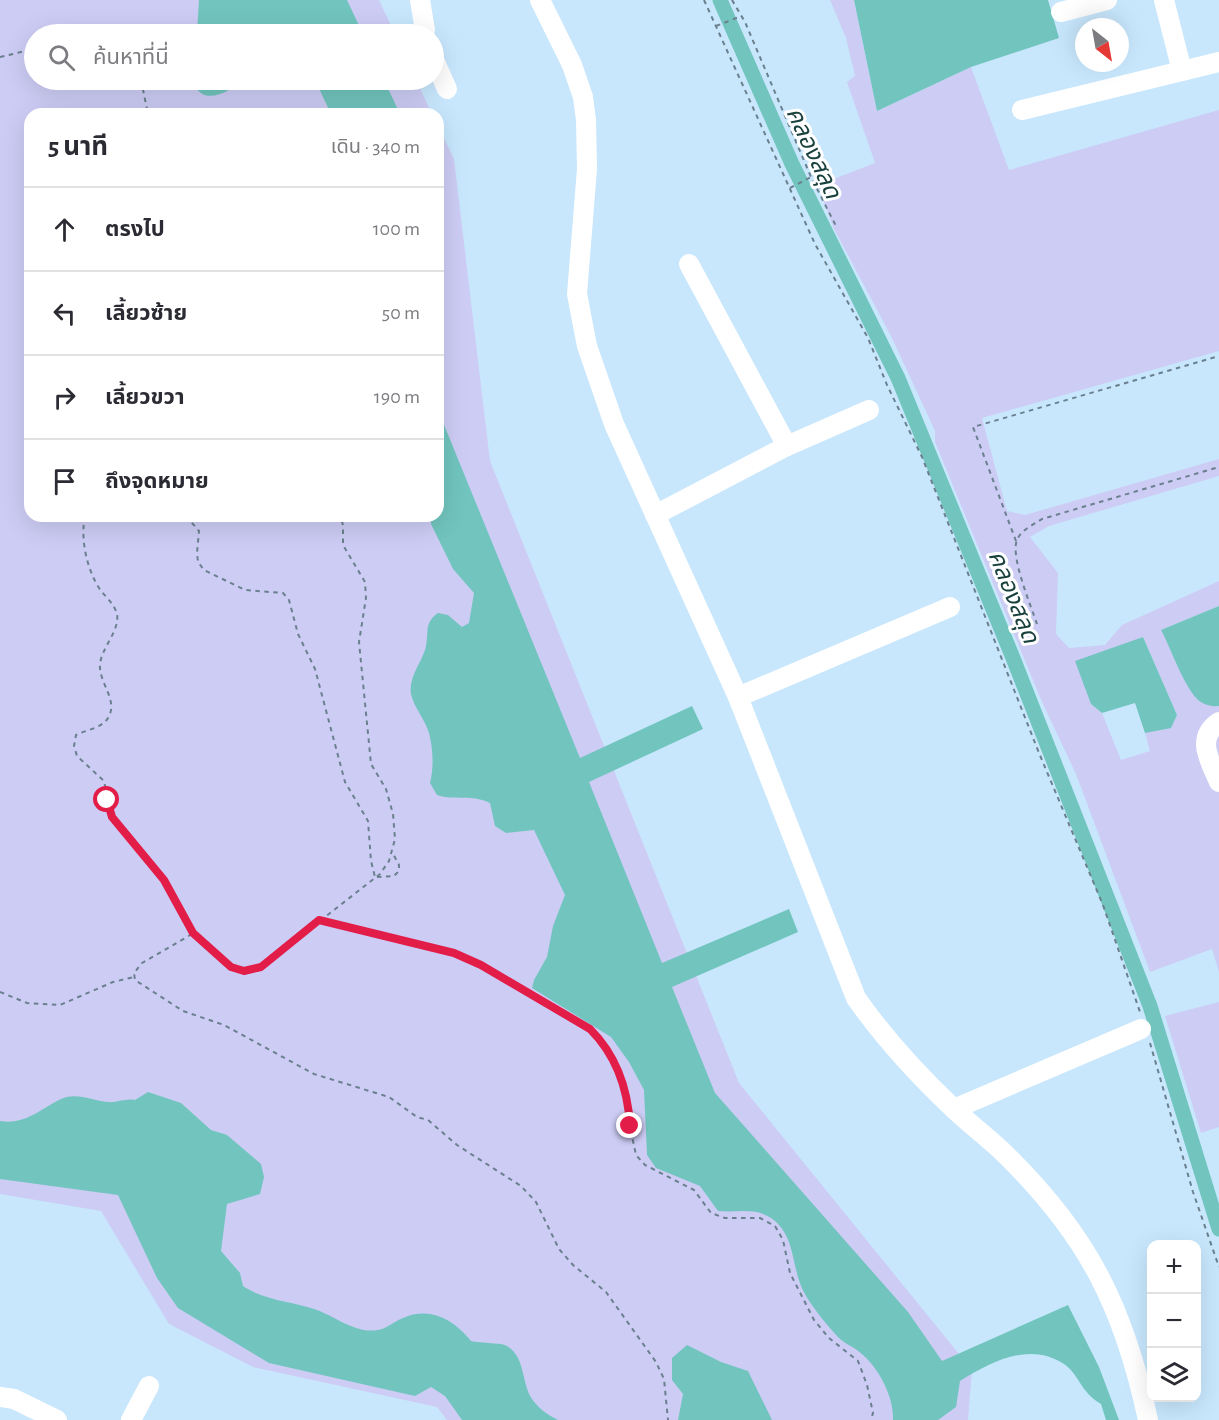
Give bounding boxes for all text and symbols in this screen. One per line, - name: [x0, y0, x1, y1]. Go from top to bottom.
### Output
- north arrow: [1075, 18, 1129, 72]
- search box: [24, 24, 444, 90]
- icon: search: [45, 41, 78, 74]
- text: ค้นหาที่นี่: [93, 46, 169, 68]
- water label: คลองสลุด: [780, 104, 845, 204]
- text: 5 นาที: [48, 134, 108, 160]
- text: เดิน · 340 m: [331, 137, 420, 157]
- icon: ahead: [48, 213, 81, 246]
- text: ตรงไป: [105, 218, 165, 240]
- text: 100 m: [373, 219, 420, 239]
- icon: left: [48, 297, 81, 330]
- text: เลี้ยวซ้าย: [105, 302, 187, 324]
- text: 50 m: [382, 303, 420, 323]
- icon: right: [48, 381, 81, 414]
- text: เลี้ยวขวา: [105, 386, 185, 408]
- text: 190 m: [374, 387, 420, 407]
- icon: arrive: [48, 465, 81, 498]
- text: ถึงจุดหมาย: [105, 470, 209, 492]
- water label: คลองสลุด: [982, 547, 1043, 648]
- route start: [93, 786, 119, 812]
- route end: [616, 1112, 642, 1138]
- map controls: [1147, 1240, 1201, 1402]
- button: +: [1147, 1240, 1201, 1294]
- button: −: [1147, 1294, 1201, 1348]
- button: layers: [1147, 1348, 1201, 1402]

